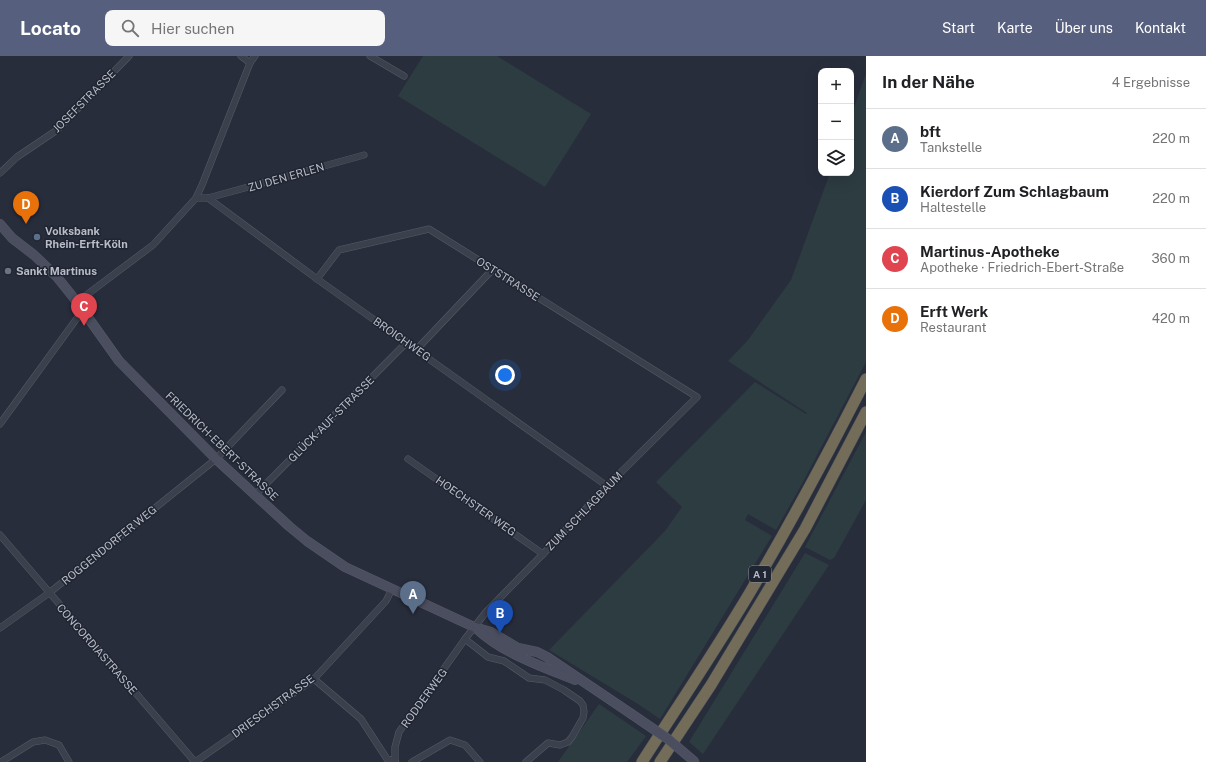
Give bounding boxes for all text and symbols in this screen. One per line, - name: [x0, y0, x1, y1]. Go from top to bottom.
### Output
- search box: [105, 10, 385, 46]
- text: Locato: [20, 17, 81, 39]
- icon: search: [119, 17, 141, 39]
- text: Hier suchen: [151, 20, 234, 37]
- text: Start: [942, 20, 975, 36]
- text: Karte: [997, 20, 1033, 36]
- text: Über uns: [1055, 20, 1113, 36]
- text: Kontakt: [1135, 20, 1186, 36]
- street label: JOSEFSTRASSE: [50, 67, 118, 135]
- map controls: [818, 68, 854, 176]
- button: +: [818, 68, 854, 104]
- text: In der Nähe: [882, 72, 975, 92]
- text: 4 Ergebnisse: [1112, 75, 1190, 90]
- button: −: [818, 104, 854, 140]
- text: bft: [920, 123, 941, 140]
- text: A: [890, 131, 900, 146]
- text: 220 m: [1152, 131, 1190, 146]
- button: layers: [818, 140, 854, 176]
- text: Tankstelle: [920, 140, 982, 155]
- street label: ZU DEN ERLEN: [246, 160, 326, 194]
- text: Kierdorf Zum Schlagbaum: [920, 183, 1109, 200]
- pin: D: [13, 191, 39, 224]
- text: B: [891, 191, 899, 206]
- text: 220 m: [1152, 191, 1190, 206]
- text: Haltestelle: [920, 200, 986, 215]
- place label: Volksbank Rhein-Erft-Köln: [45, 225, 128, 250]
- marker: Volksbank Rhein-Erft-Köln: [32, 232, 42, 242]
- text: Martinus-Apotheke: [920, 243, 1060, 260]
- text: C: [890, 251, 900, 266]
- text: 360 m: [1152, 251, 1190, 266]
- street label: OSTSTRASSE: [474, 255, 542, 303]
- text: Apotheke · Friedrich-Ebert-Straße: [920, 260, 1124, 275]
- place label: Sankt Martinus: [16, 265, 97, 277]
- marker: Sankt Martinus: [3, 266, 13, 276]
- pin: C: [71, 293, 97, 326]
- text: Erft Werk: [920, 303, 988, 320]
- text: D: [890, 311, 900, 326]
- text: 420 m: [1152, 311, 1190, 326]
- street label: BROICHWEG: [371, 315, 433, 363]
- text: Restaurant: [920, 320, 986, 335]
- your location: [495, 365, 515, 385]
- street label: GLÜCK-AUF-STRASSE: [285, 373, 376, 464]
- street label: FRIEDRICH-EBERT-STRASSE: [163, 389, 281, 503]
- street label: ZUM SCHLAGBAUM: [543, 469, 625, 553]
- street label: HOECHSTER WEG: [434, 474, 518, 538]
- street label: ROGGENDORFER WEG: [59, 503, 159, 587]
- road number: A 1: [749, 566, 771, 582]
- pin: A: [400, 581, 426, 614]
- pin: B: [487, 600, 513, 633]
- street label: CONCORDIASTRASSE: [54, 601, 140, 697]
- street label: RODDERWEG: [399, 666, 449, 730]
- street label: DRIESCHSTRASSE: [230, 672, 317, 740]

